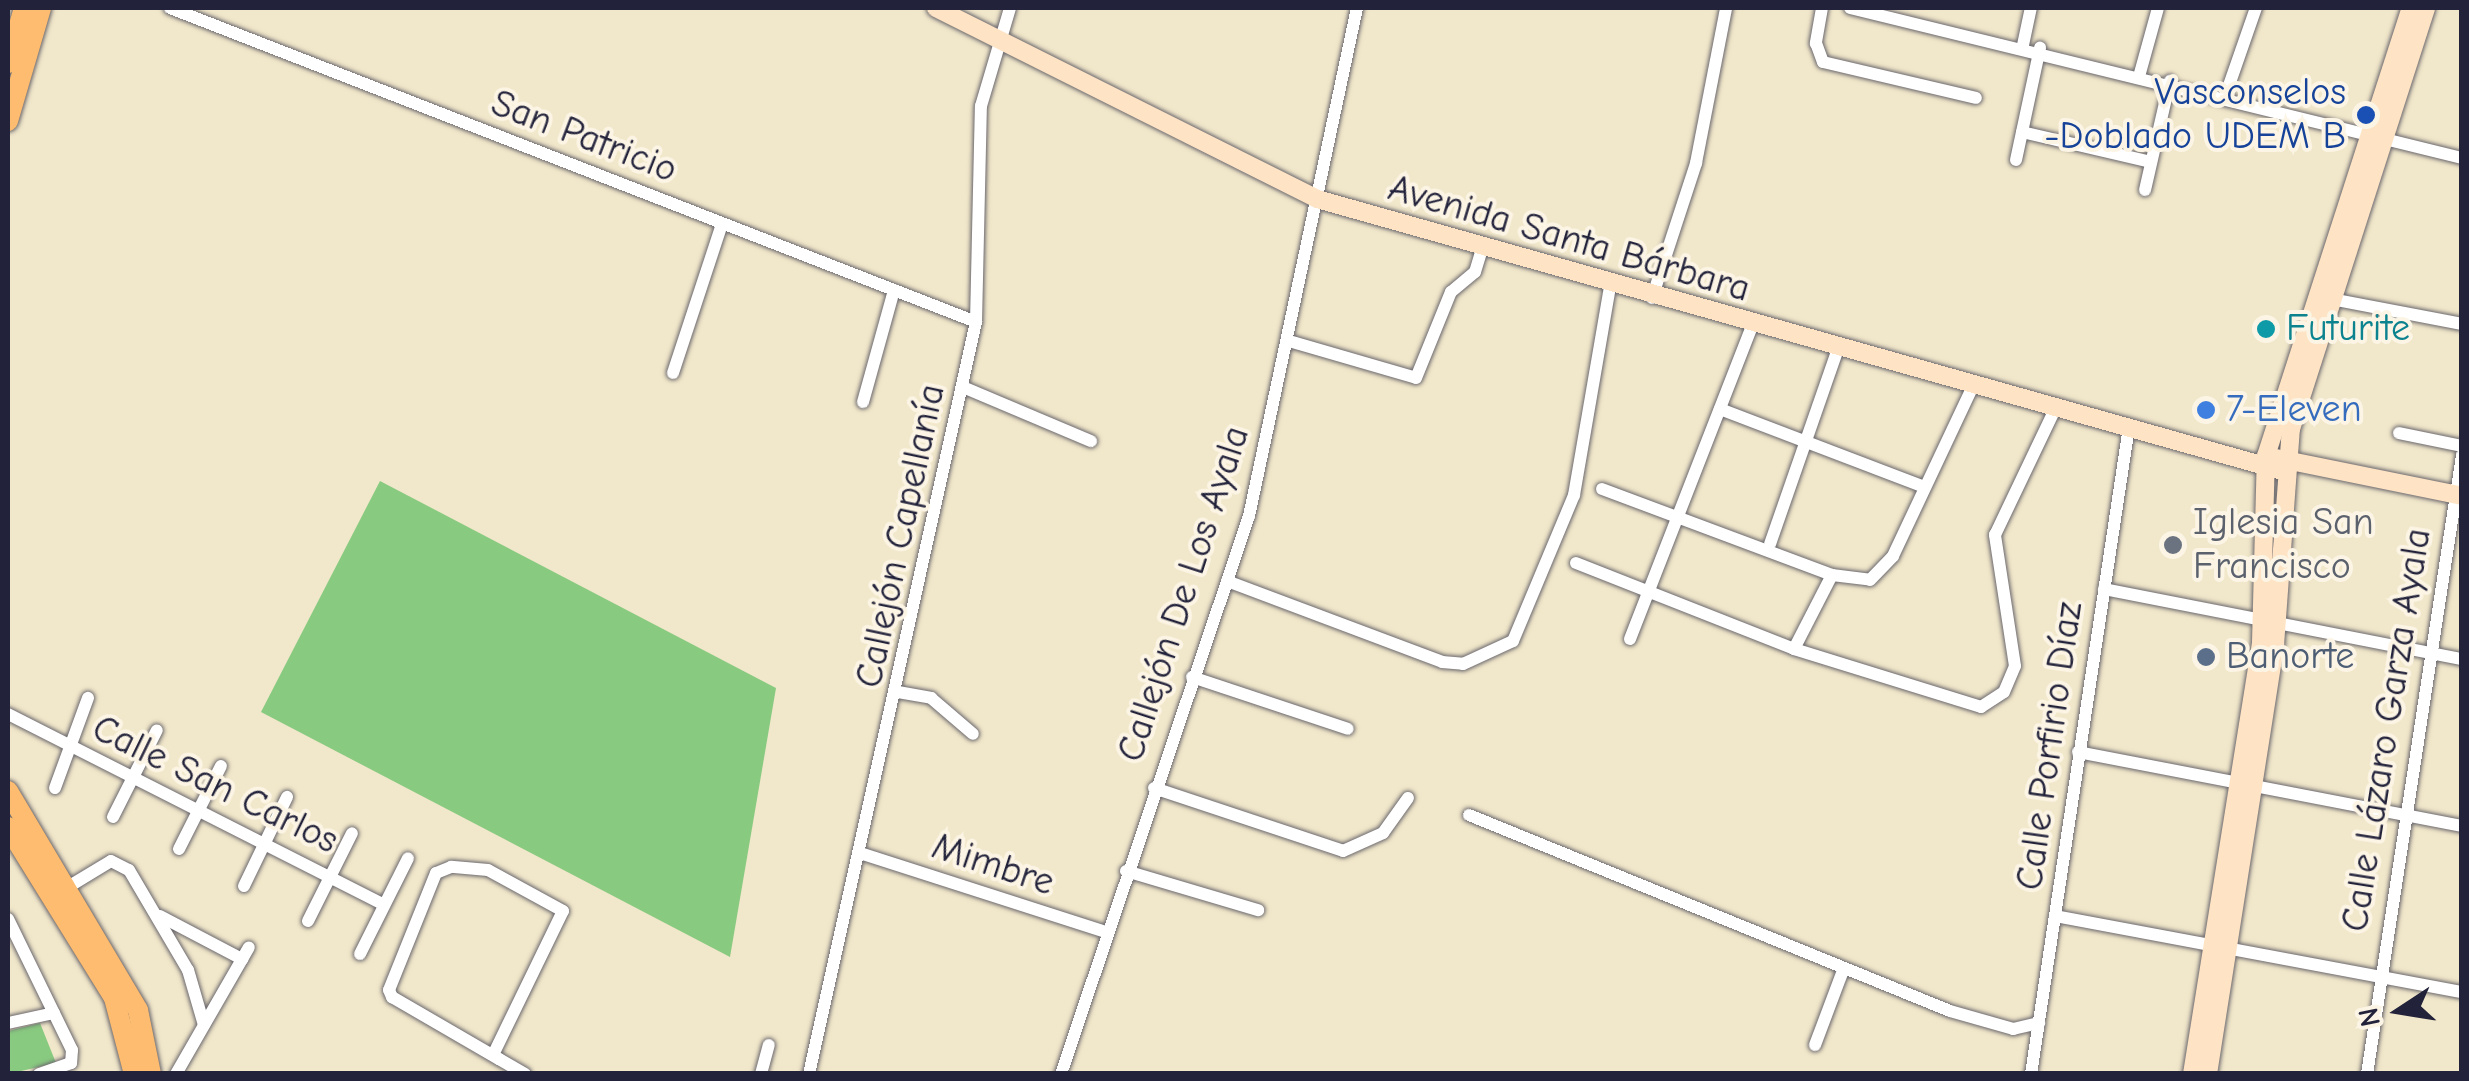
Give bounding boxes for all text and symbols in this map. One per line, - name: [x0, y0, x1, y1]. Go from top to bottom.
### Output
- place label: Vasconselos -Doblado UDEM B: [2044, 70, 2346, 160]
- street label: San Patricio: [485, 81, 683, 193]
- marker: Vasconselos -Doblado UDEM B: [2355, 104, 2377, 126]
- street label: Avenida Santa Bárbara: [1383, 166, 1755, 312]
- place label: Futurite: [2286, 306, 2410, 352]
- marker: Futurite: [2255, 318, 2277, 340]
- street label: Callejón Capellanía: [847, 380, 955, 692]
- place label: 7-Eleven: [2226, 387, 2362, 433]
- marker: 7-Eleven: [2195, 399, 2217, 421]
- street label: Callejón De Los Ayala: [1108, 421, 1260, 767]
- place label: Iglesia San Francisco: [2193, 500, 2374, 590]
- street label: Calle Lázaro Garza Ayala: [2333, 525, 2441, 935]
- marker: Iglesia San Francisco: [2162, 534, 2184, 556]
- street label: Calle Porfirio Díaz: [2007, 599, 2093, 893]
- place label: Banorte: [2226, 634, 2354, 680]
- marker: Banorte: [2195, 646, 2217, 668]
- street label: Calle San Carlos: [85, 706, 345, 864]
- street label: Mimbre: [926, 824, 1060, 906]
- north arrow: [2349, 961, 2449, 1061]
- text: N: [2352, 1005, 2387, 1030]

